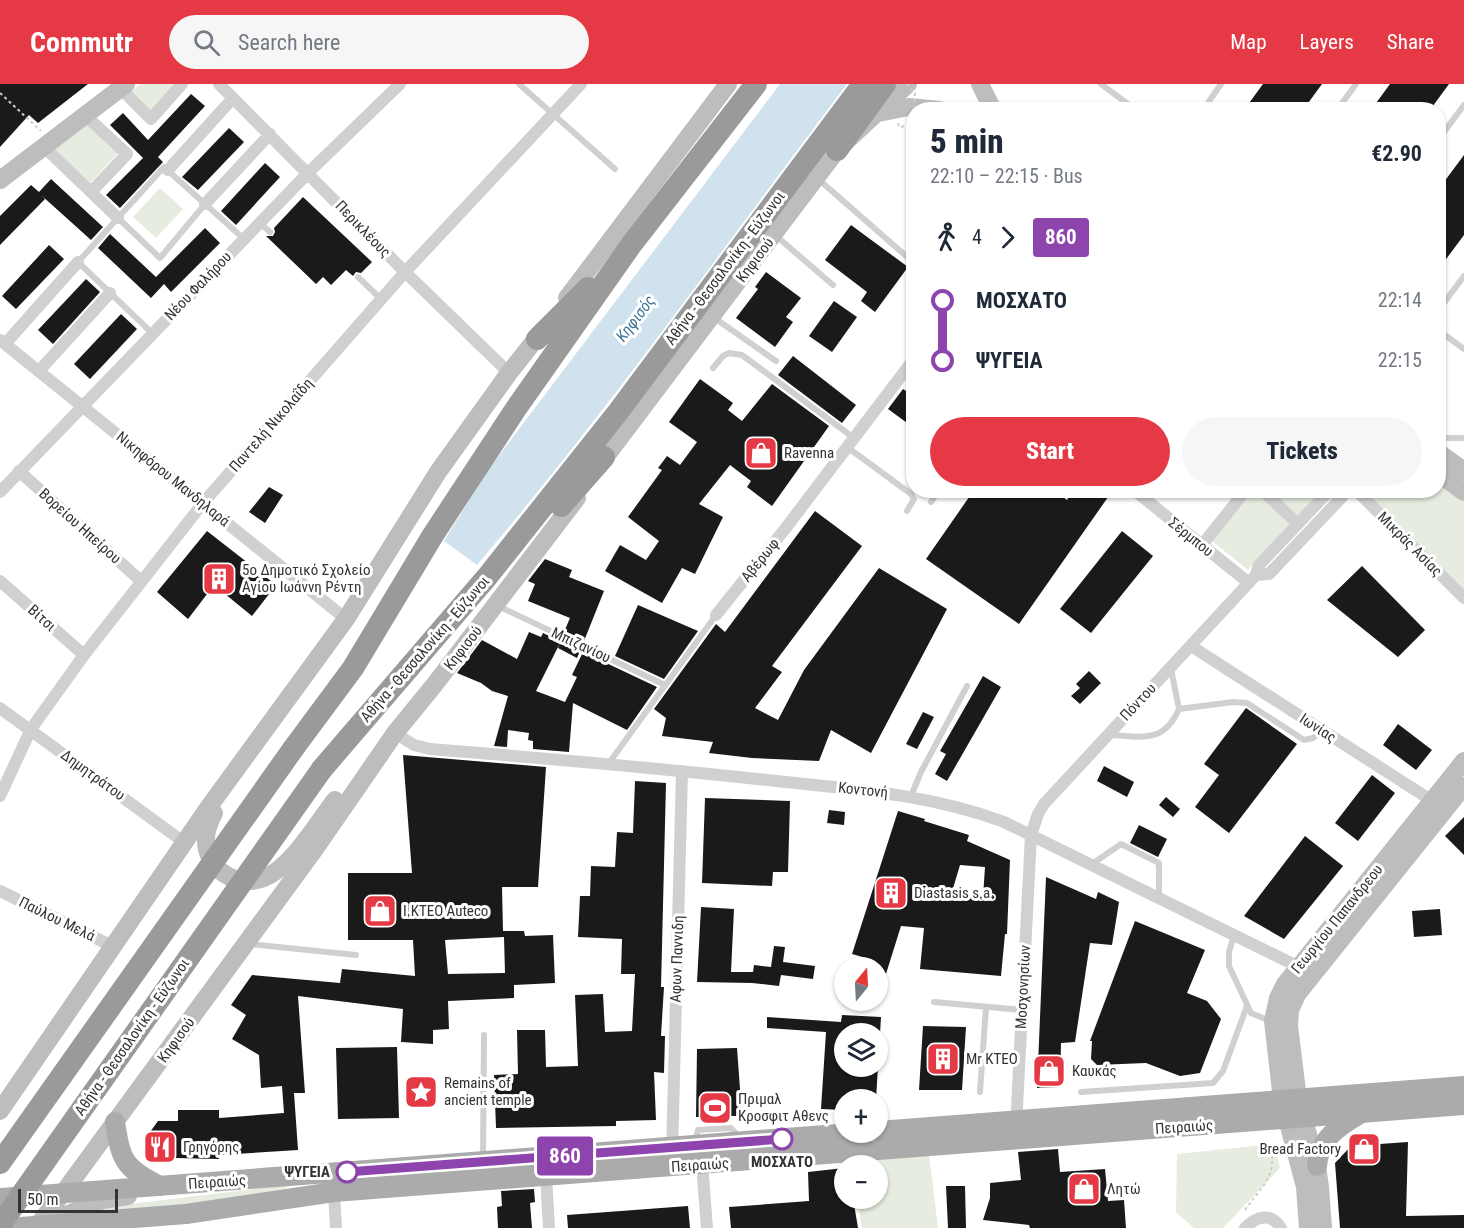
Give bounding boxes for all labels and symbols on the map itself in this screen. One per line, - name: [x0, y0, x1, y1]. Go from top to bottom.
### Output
- street label: Αθήνα - Θεσσαλονίκη - Εύζωνοι: [661, 188, 789, 348]
- street label: Περικλέους: [332, 197, 394, 261]
- street label: Κηφισού: [732, 234, 778, 286]
- street label: Νέου Φαλήρου: [161, 248, 235, 324]
- water label: Κηφισός: [612, 291, 659, 345]
- street label: Παντελή Νικολαΐδη: [225, 374, 317, 476]
- street label: Νικηφόρου Μανδηλαρά: [113, 428, 234, 531]
- shop icon: Ravenna: [743, 435, 779, 471]
- place label: Ravenna: [784, 444, 834, 462]
- street label: Βορείου Ηπείρου: [35, 485, 125, 567]
- street label: Μικράς Ασίας: [1374, 508, 1446, 580]
- street label: Σέρμπου: [1165, 514, 1217, 560]
- street label: Αβέρωφ: [737, 535, 783, 585]
- building icon: 5ο Δημοτικό Σχολείο Αγίου Ιωάννη Ρέντη: [201, 561, 237, 597]
- place label: 5ο Δημοτικό Σχολείο Αγίου Ιωάννη Ρέντη: [242, 561, 371, 596]
- street label: Αθήνα - Θεσσαλονίκη - Εύζωνοι: [357, 572, 493, 726]
- street label: Βίτσι: [24, 601, 60, 635]
- street label: Κηφισού: [440, 622, 486, 674]
- street label: Μπιζανίου: [548, 623, 614, 667]
- street label: Πόντου: [1116, 679, 1160, 725]
- street label: Ιωνίας: [1296, 710, 1340, 746]
- street label: Δημητράτου: [57, 746, 129, 804]
- street label: Κοντονή: [837, 778, 889, 802]
- street label: Γεωργίου Παπανδρεου: [1287, 861, 1387, 977]
- building icon: Diastasis s.a.: [873, 875, 909, 911]
- place label: Diastasis s.a.: [914, 884, 994, 902]
- street label: Παύλου Μελά: [16, 893, 99, 945]
- shop icon: Ι.ΚΤΕΟ Auteco: [362, 893, 398, 929]
- place label: Ι.ΚΤΕΟ Auteco: [403, 902, 488, 920]
- street label: Αφων Παννιδη: [666, 915, 688, 1003]
- street label: Μοσχονησίων: [1012, 944, 1034, 1029]
- street label: Αθήνα - Θεσσαλονίκη - Εύζωνοι: [71, 955, 193, 1119]
- north arrow: [834, 957, 888, 1011]
- street label: Κηφισού: [154, 1014, 198, 1066]
- building icon: Mr KTEO: [925, 1041, 961, 1077]
- place label: Mr KTEO: [966, 1050, 1018, 1068]
- shop icon: Καυκάς: [1031, 1053, 1067, 1089]
- place label: Καυκάς: [1072, 1062, 1117, 1080]
- place icon: Remains of ancient temple: [403, 1074, 439, 1110]
- place label: Remains of ancient temple: [444, 1074, 532, 1109]
- sports icon: Πριμαλ Κροσφιτ Αθενς: [697, 1090, 733, 1126]
- place label: Πριμαλ Κροσφιτ Αθενς: [738, 1090, 829, 1125]
- street label: Πειραιώς: [1154, 1116, 1214, 1138]
- marker: ΜΟΣΧΑΤΟ: [771, 1128, 793, 1150]
- restaurant icon: Γρηγόρης: [142, 1129, 178, 1165]
- shop icon: Bread Factory: [1346, 1131, 1382, 1167]
- line badge: 860: [530, 1136, 600, 1176]
- place label: Γρηγόρης: [183, 1138, 239, 1156]
- place label: Bread Factory: [1259, 1140, 1341, 1158]
- place label: ΜΟΣΧΑΤΟ: [751, 1153, 813, 1171]
- street label: Πειραιώς: [670, 1154, 730, 1176]
- marker: ΨΥΓΕΙΑ: [336, 1161, 358, 1183]
- place label: ΨΥΓΕΙΑ: [284, 1163, 330, 1181]
- street label: Πειραιώς: [187, 1171, 247, 1193]
- shop icon: Λητώ: [1066, 1171, 1102, 1207]
- place label: Λητώ: [1107, 1180, 1141, 1198]
- scale bar: [18, 1186, 118, 1214]

